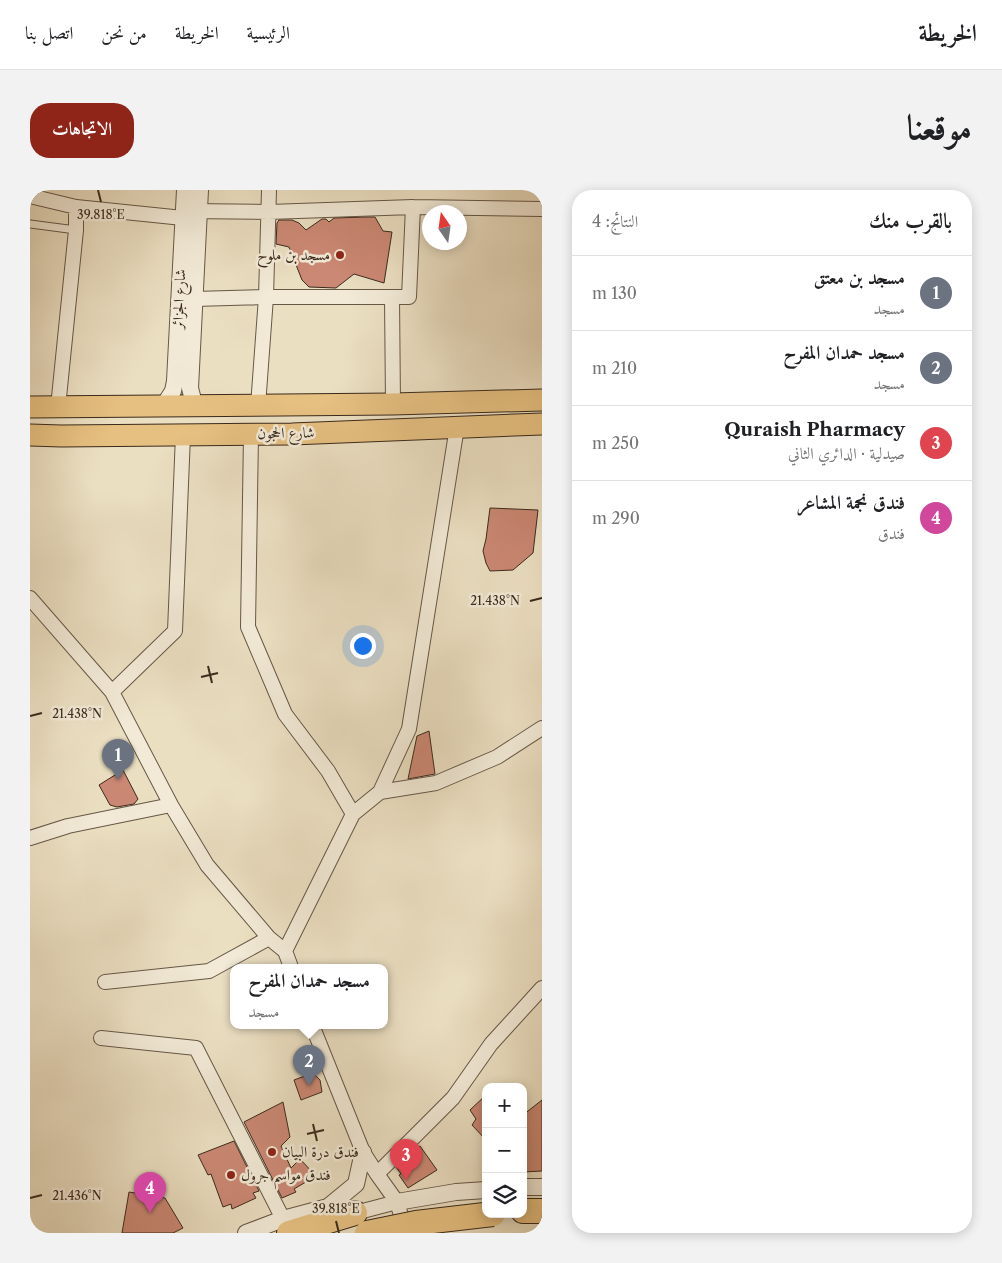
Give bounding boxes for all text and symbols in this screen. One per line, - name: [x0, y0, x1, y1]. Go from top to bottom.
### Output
- text: الخريطة: [919, 18, 977, 47]
- text: اتصل بنا: [25, 22, 73, 44]
- text: من نحن: [101, 22, 147, 44]
- text: الخريطة: [175, 22, 219, 44]
- text: الرئيسية: [247, 22, 290, 44]
- button: الاتجاهات: [30, 103, 134, 158]
- text: موقعنا: [907, 105, 972, 148]
- north arrow: [422, 205, 467, 250]
- text: 39.818°E: [77, 207, 125, 222]
- text: بالقرب منك: [869, 208, 952, 233]
- text: النتائج: 4: [592, 211, 638, 231]
- place label: مسجد بن ملوح: [257, 245, 330, 268]
- marker: مسجد بن ملوح: [334, 249, 346, 261]
- text: مسجد بن معتق: [813, 266, 905, 289]
- street label: شارع الجزائر: [167, 269, 194, 332]
- text: 130 m: [592, 283, 637, 303]
- text: 1: [932, 283, 940, 303]
- text: مسجد: [874, 298, 905, 318]
- text: مسجد حمدان المفرح: [783, 341, 905, 364]
- text: 210 m: [592, 358, 637, 378]
- text: 2: [931, 358, 941, 378]
- text: مسجد: [874, 373, 905, 393]
- text: Quraish Pharmacy: [724, 418, 905, 441]
- street label: شارع الحجون: [257, 423, 315, 446]
- text: 250 m: [592, 433, 639, 453]
- text: 3: [931, 433, 941, 453]
- text: صيدلية · الدائري الثاني: [788, 443, 905, 463]
- text: فندق نجمة المشاعر: [797, 491, 905, 514]
- text: 290 m: [592, 508, 640, 528]
- text: 4: [931, 508, 941, 528]
- text: فندق: [878, 523, 905, 543]
- text: 21.438°N: [470, 593, 520, 608]
- your location: [350, 633, 376, 659]
- text: 21.438°N: [52, 706, 102, 721]
- pin: 1: [102, 739, 134, 780]
- popup: [230, 964, 388, 1029]
- text: مسجد حمدان المفرح: [248, 969, 370, 992]
- text: مسجد: [248, 1001, 280, 1021]
- pin: 2: [293, 1045, 325, 1086]
- map controls: [482, 1083, 527, 1218]
- button: +: [482, 1083, 527, 1128]
- button: −: [482, 1128, 527, 1173]
- pin: 3: [390, 1139, 422, 1180]
- place label: فندق درة البيان: [282, 1142, 359, 1161]
- marker: فندق درة البيان: [266, 1146, 278, 1158]
- place label: فندق مواسم جرول: [241, 1165, 331, 1190]
- marker: فندق مواسم جرول: [225, 1169, 237, 1181]
- pin: 4: [134, 1172, 166, 1213]
- button: layers: [482, 1173, 527, 1218]
- text: 21.436°N: [52, 1188, 102, 1203]
- text: 39.818°E: [312, 1201, 360, 1216]

